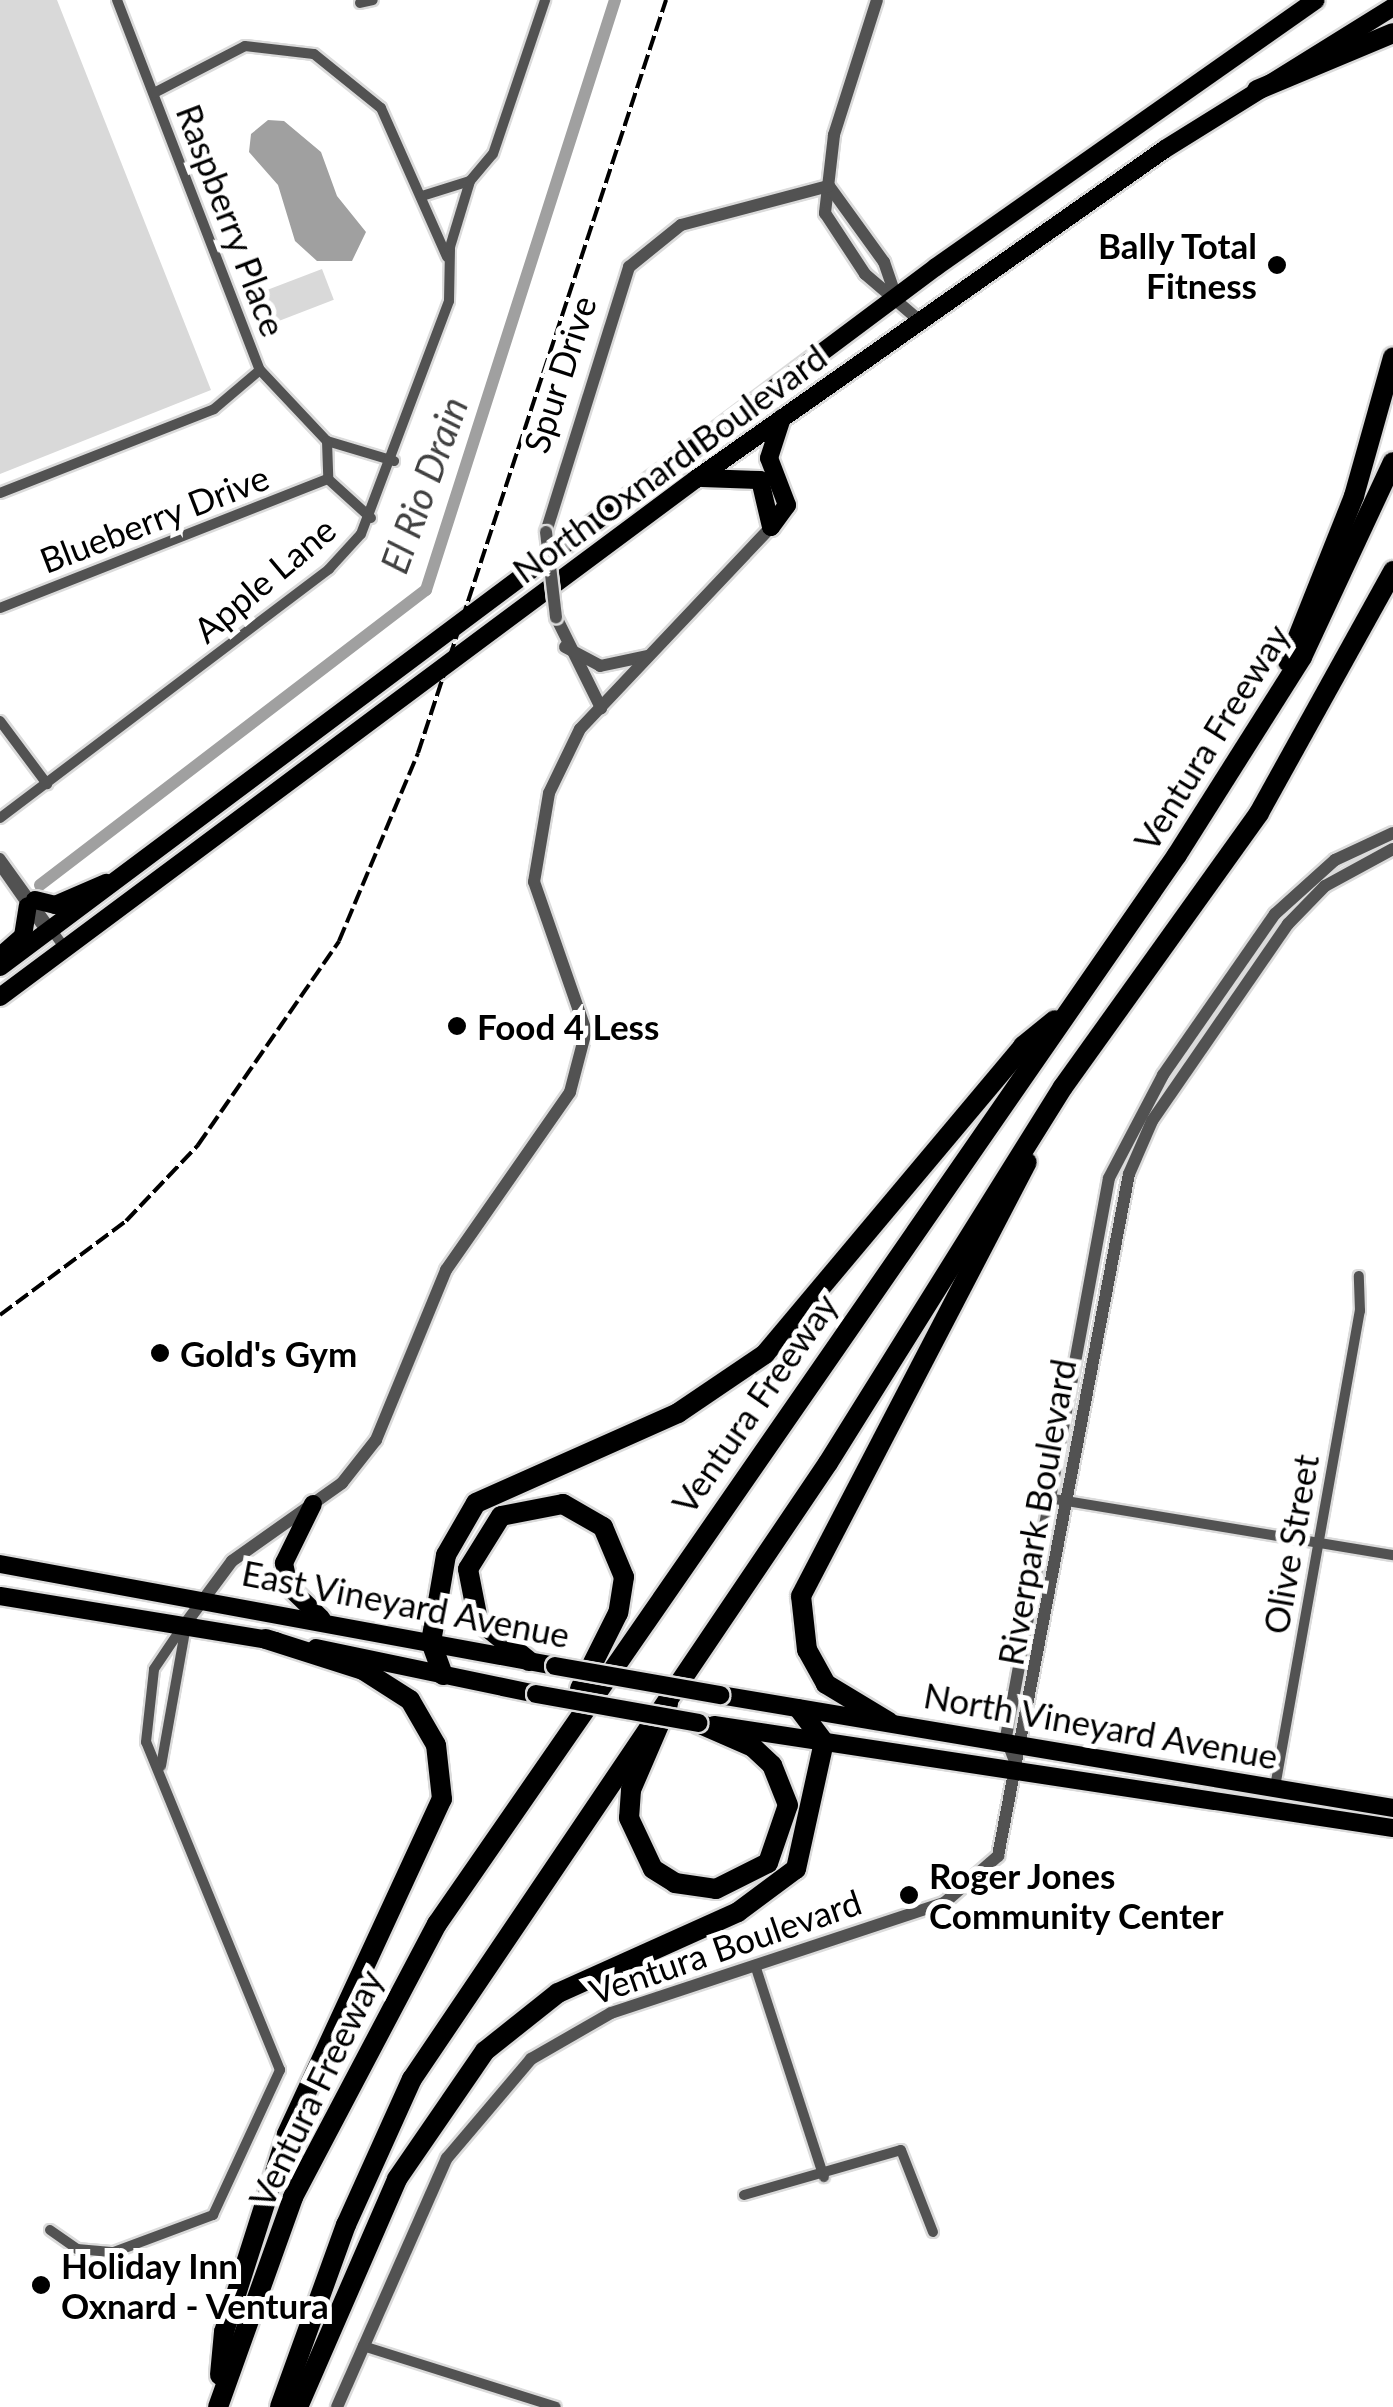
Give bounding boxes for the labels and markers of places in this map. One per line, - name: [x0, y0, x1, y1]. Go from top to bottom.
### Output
- place label: Bally Total Fitness: [1096, 224, 1257, 306]
- marker: Bally Total Fitness: [1266, 254, 1288, 276]
- place label: Food 4 Less: [477, 1005, 659, 1047]
- marker: Food 4 Less: [446, 1015, 468, 1037]
- place label: Gold's Gym: [180, 1332, 357, 1374]
- marker: Gold's Gym: [149, 1342, 171, 1364]
- place label: Roger Jones Community Center: [929, 1854, 1224, 1936]
- marker: Roger Jones Community Center: [898, 1884, 920, 1906]
- place label: Holiday Inn Oxnard - Ventura: [61, 2244, 330, 2326]
- marker: Holiday Inn Oxnard - Ventura: [30, 2274, 52, 2296]

